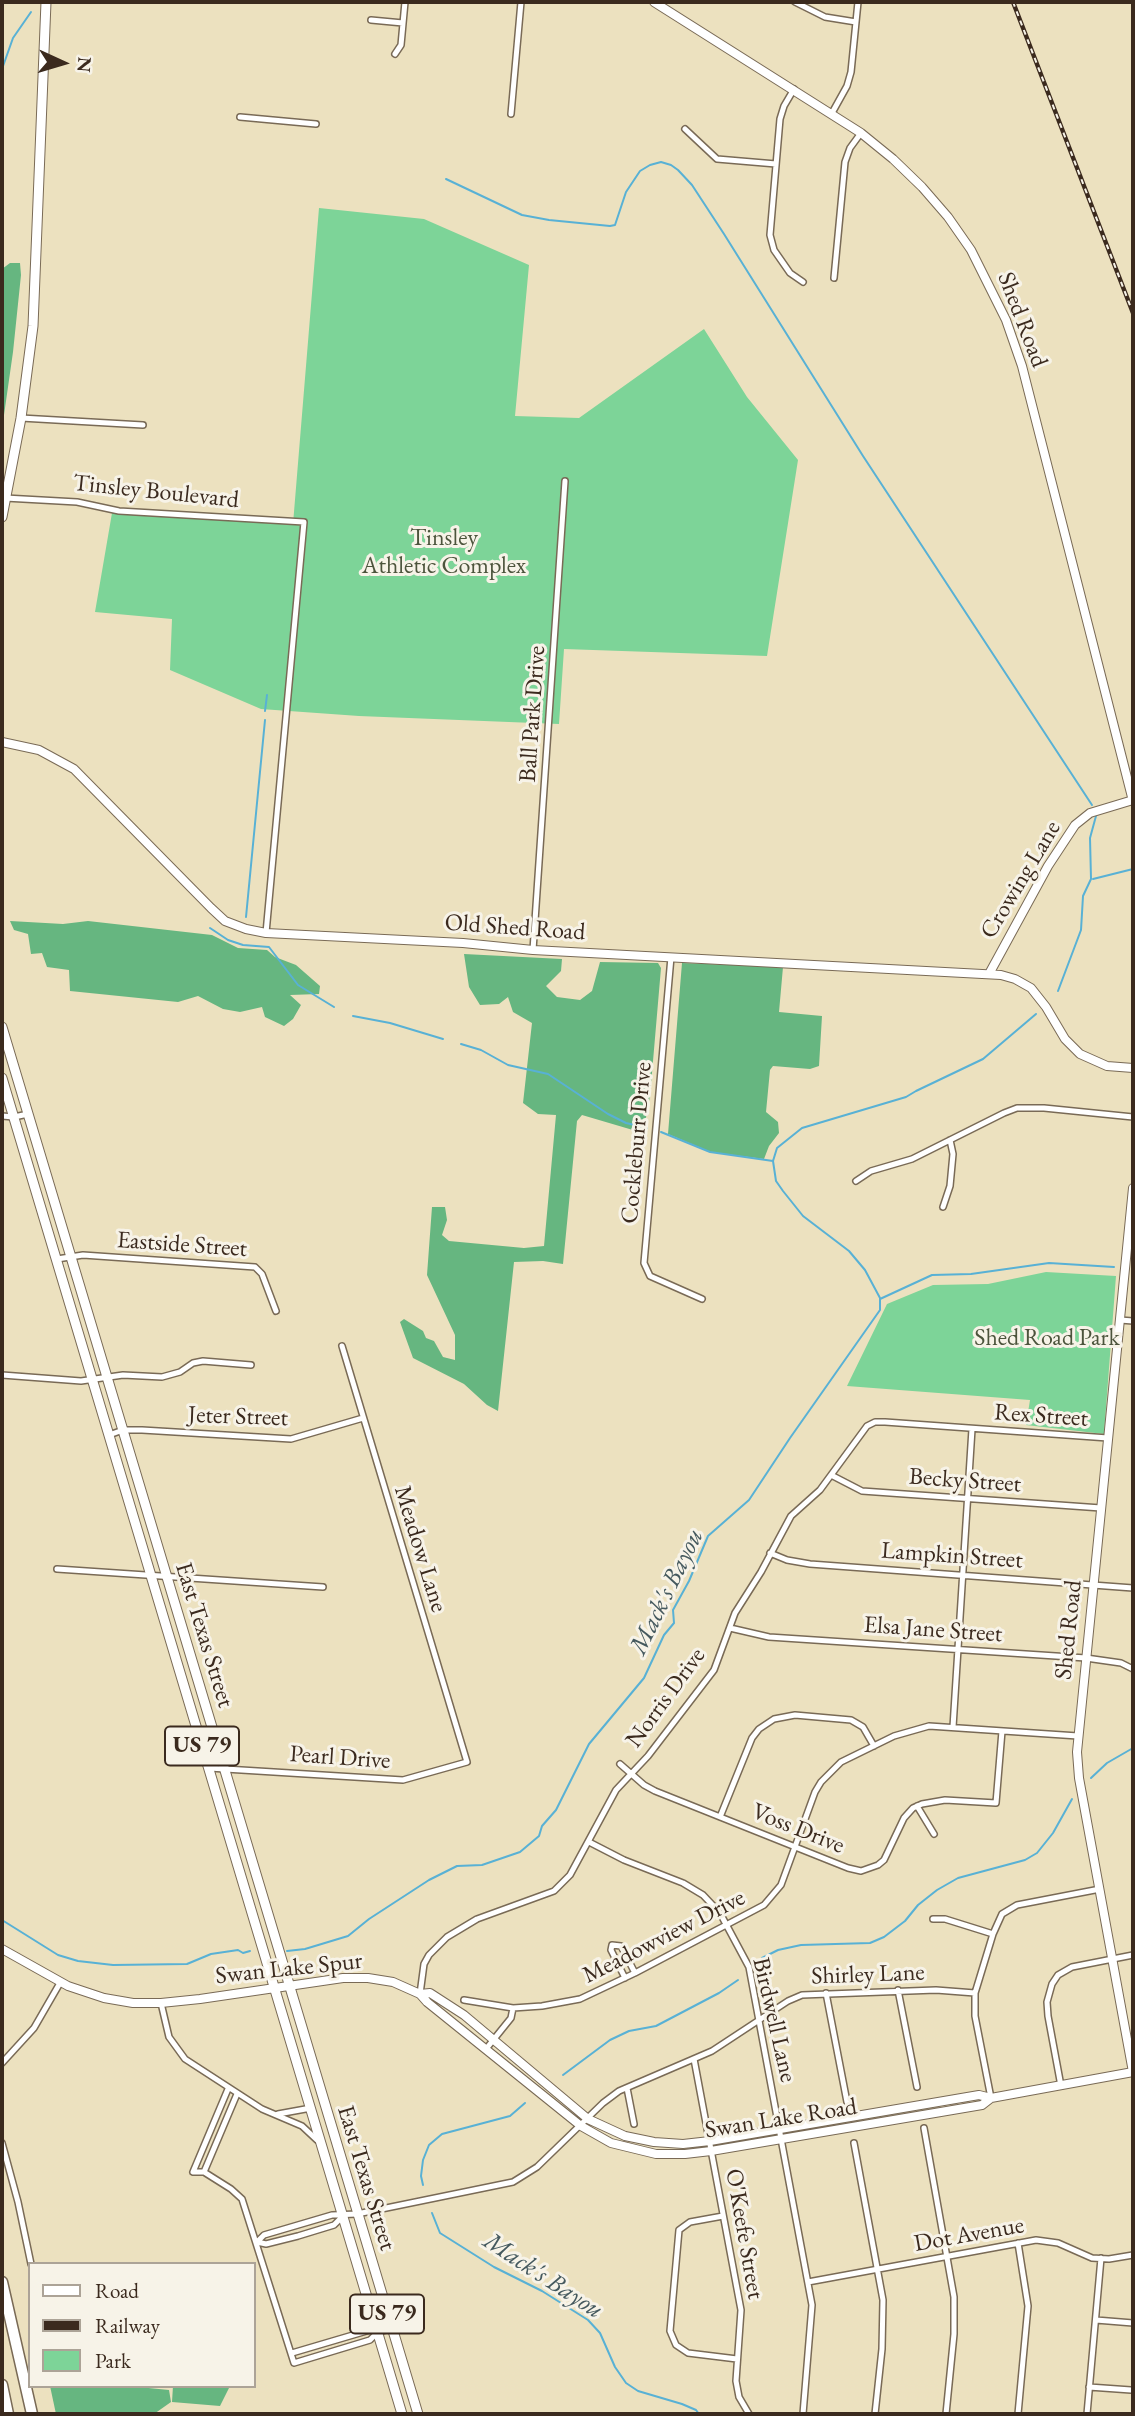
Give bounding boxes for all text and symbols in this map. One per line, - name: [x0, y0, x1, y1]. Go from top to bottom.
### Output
- north arrow: [28, 28, 98, 98]
- text: N: [71, 56, 97, 73]
- street label: Shed Road: [991, 268, 1053, 372]
- street label: Tinsley Boulevard: [72, 469, 240, 515]
- park label: Tinsley Athletic Complex: [362, 524, 526, 580]
- street label: Ball Park Drive: [514, 645, 552, 783]
- street label: Crowing Lane: [975, 816, 1067, 944]
- street label: Old Shed Road: [444, 909, 586, 947]
- street label: Cockleburr Drive: [616, 1061, 658, 1225]
- street label: Eastside Street: [116, 1226, 248, 1264]
- park label: Shed Road Park: [974, 1324, 1120, 1352]
- street label: Rex Street: [993, 1398, 1089, 1434]
- street label: Jeter Street: [188, 1401, 288, 1433]
- street label: Becky Street: [908, 1463, 1022, 1499]
- street label: Meadow Lane: [387, 1482, 453, 1616]
- water label: Mack's Bayou: [623, 1524, 711, 1660]
- street label: Lampkin Street: [880, 1537, 1024, 1575]
- street label: East Texas Street: [168, 1559, 240, 1711]
- street label: Shed Road: [1049, 1579, 1089, 1681]
- street label: Elsa Jane Street: [863, 1611, 1003, 1649]
- street label: Norris Drive: [620, 1642, 712, 1754]
- road number: US 79: [165, 1726, 239, 1765]
- street label: Pearl Drive: [289, 1740, 391, 1776]
- street label: Voss Drive: [748, 1797, 848, 1861]
- street label: Meadowview Drive: [578, 1884, 750, 1990]
- street label: Swan Lake Spur: [214, 1947, 364, 1991]
- street label: Birdwell Lane: [746, 1955, 802, 2085]
- street label: Shirley Lane: [811, 1959, 925, 1991]
- street label: Swan Lake Road: [703, 2093, 859, 2145]
- street label: East Texas Street: [330, 2102, 402, 2254]
- street label: O'Keefe Street: [718, 2167, 770, 2301]
- street label: Dot Avenue: [912, 2211, 1026, 2259]
- water label: Mack's Bayou: [477, 2226, 609, 2326]
- legend: [28, 2262, 256, 2388]
- text: Road: [95, 2277, 139, 2304]
- road number: US 79: [350, 2294, 424, 2334]
- text: Railway: [95, 2312, 160, 2339]
- text: Park: [95, 2347, 131, 2374]

